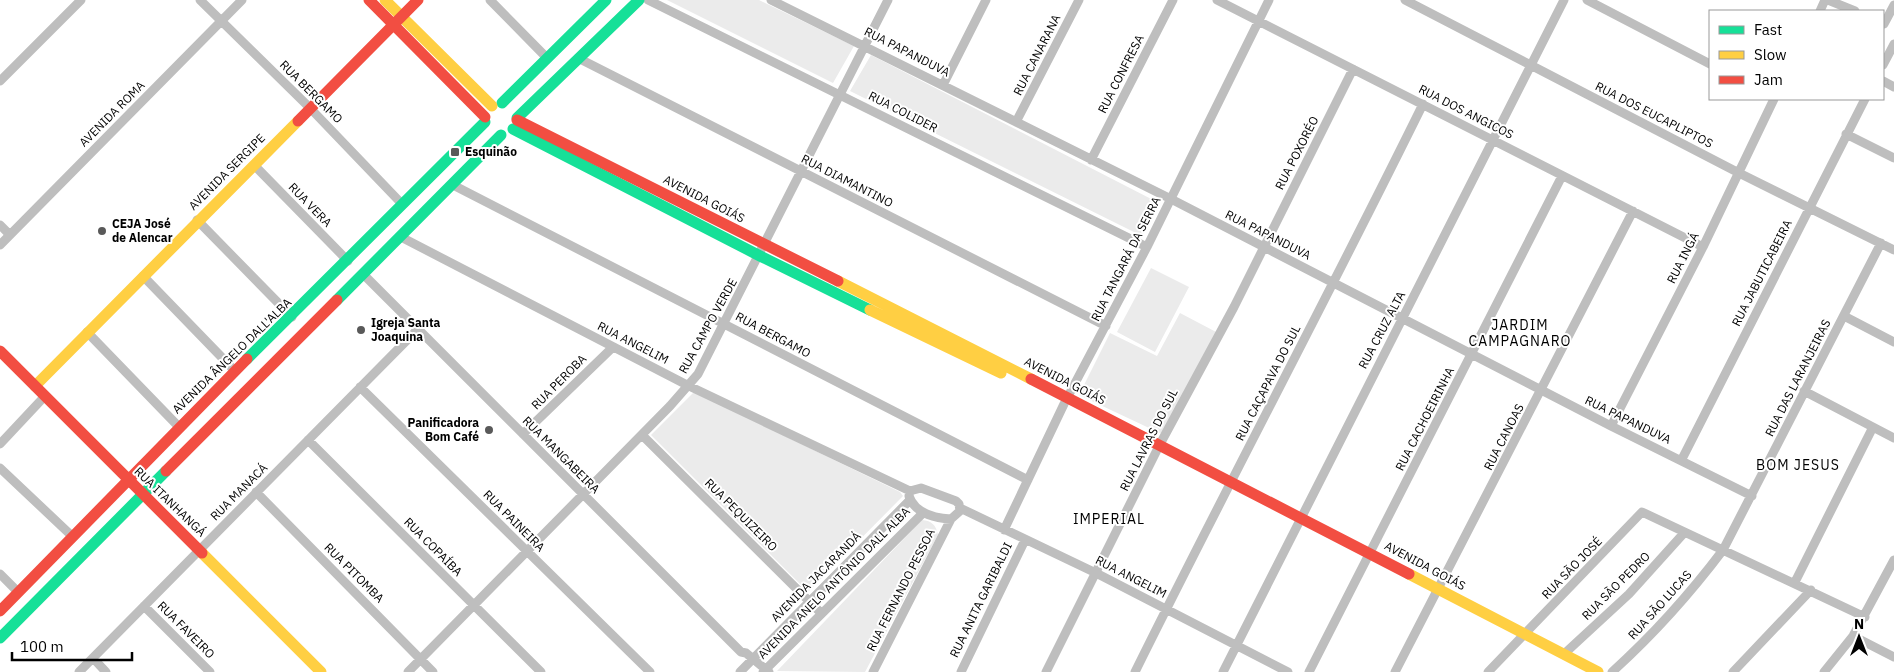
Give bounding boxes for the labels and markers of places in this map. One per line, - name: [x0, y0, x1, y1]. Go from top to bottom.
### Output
- place label: Esquinão: [465, 144, 517, 159]
- marker: Esquinão: [449, 146, 461, 158]
- place label: CEJA José de Alencar: [112, 216, 173, 245]
- marker: CEJA José de Alencar: [96, 225, 108, 237]
- place label: Igreja Santa Joaquina: [371, 315, 440, 344]
- marker: Igreja Santa Joaquina: [355, 324, 367, 336]
- place label: Panificadora Bom Café: [408, 415, 479, 444]
- marker: Panificadora Bom Café: [483, 424, 495, 436]

